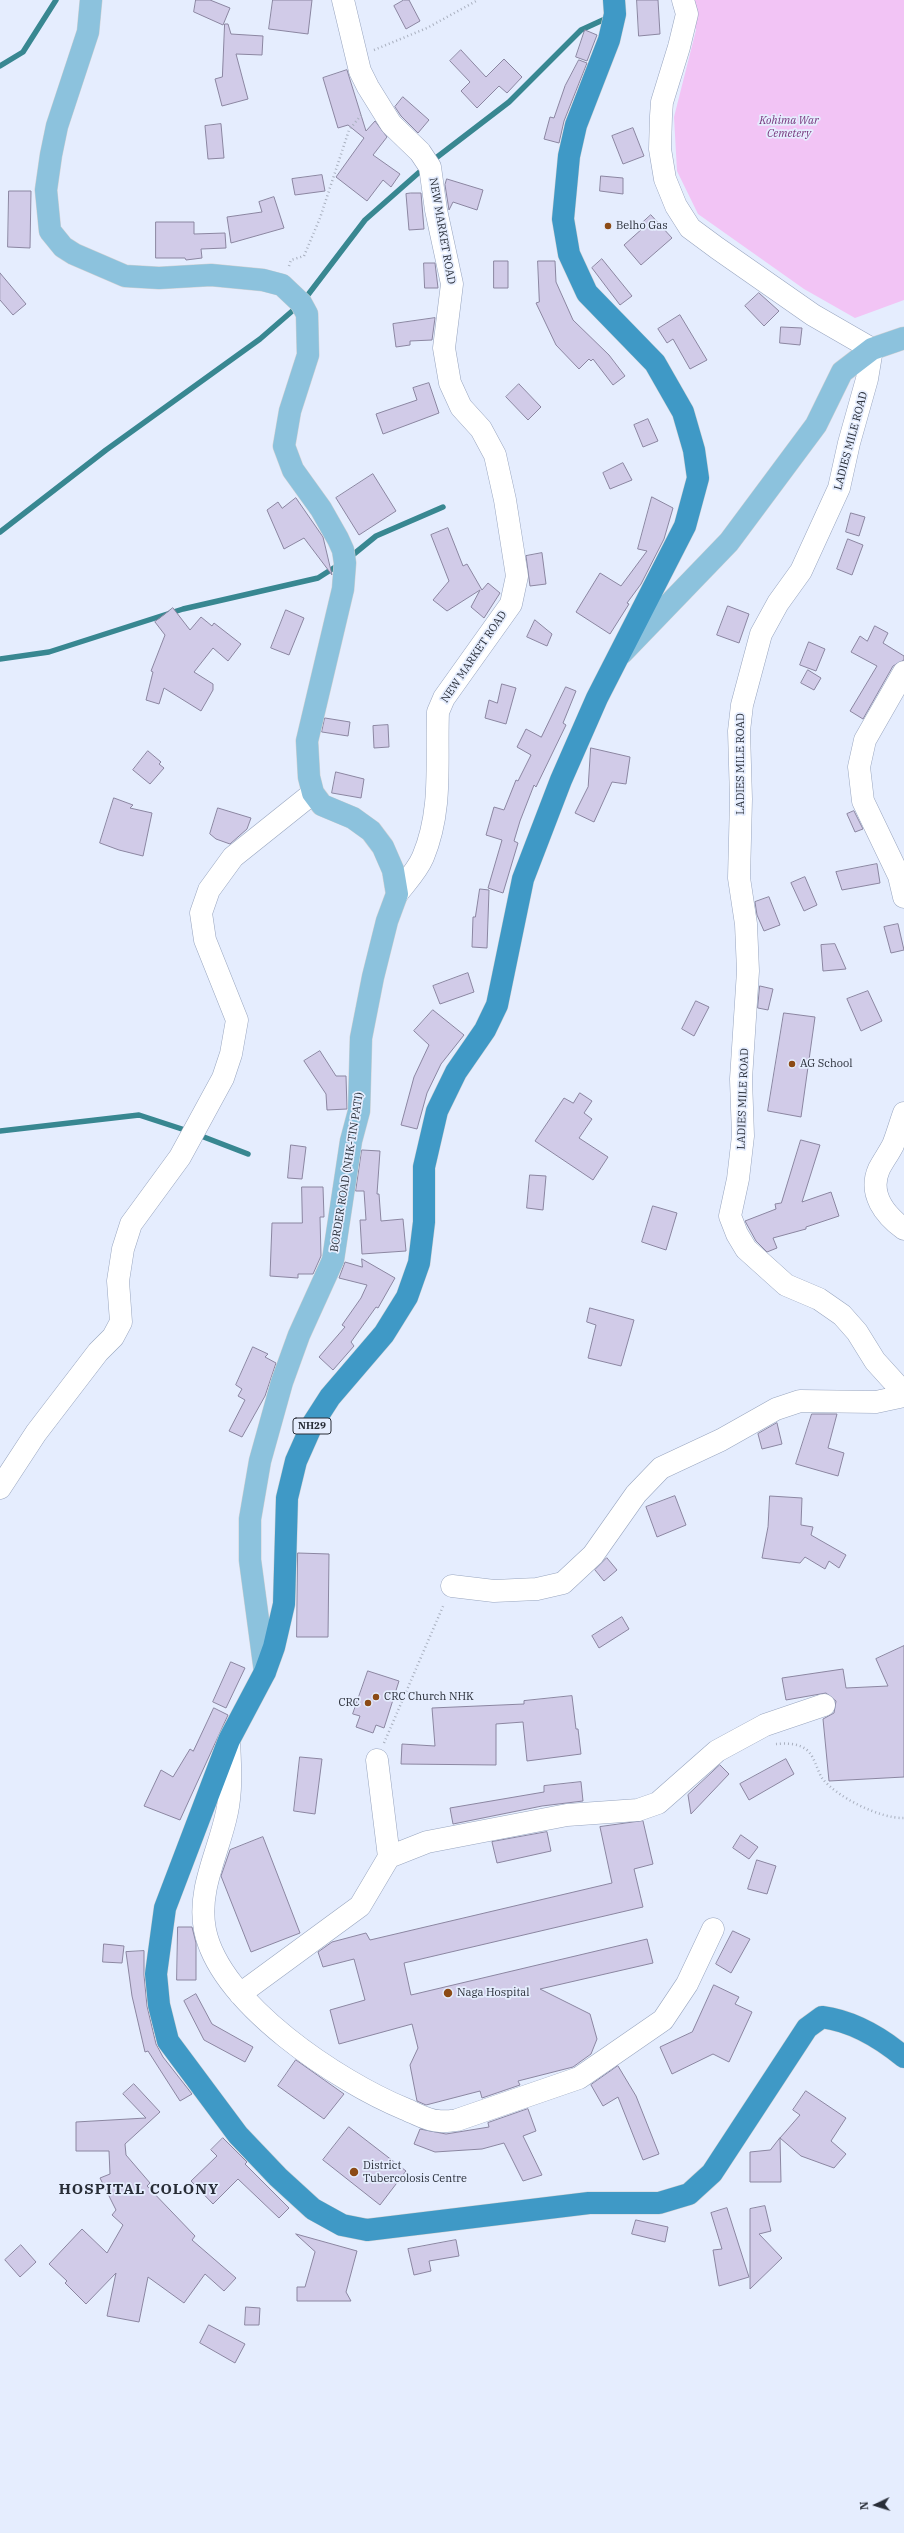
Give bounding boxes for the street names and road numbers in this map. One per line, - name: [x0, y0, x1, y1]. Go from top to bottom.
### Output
- street label: NEW MARKET ROAD: [426, 177, 458, 285]
- street label: LADIES MILE ROAD: [831, 390, 871, 492]
- street label: NEW MARKET ROAD: [438, 609, 510, 705]
- street label: LADIES MILE ROAD: [734, 713, 748, 815]
- street label: LADIES MILE ROAD: [735, 1048, 751, 1150]
- street label: BORDER ROAD (NHK-TIN PATI): [328, 1091, 366, 1253]
- road number: NH29: [293, 1418, 331, 1434]

